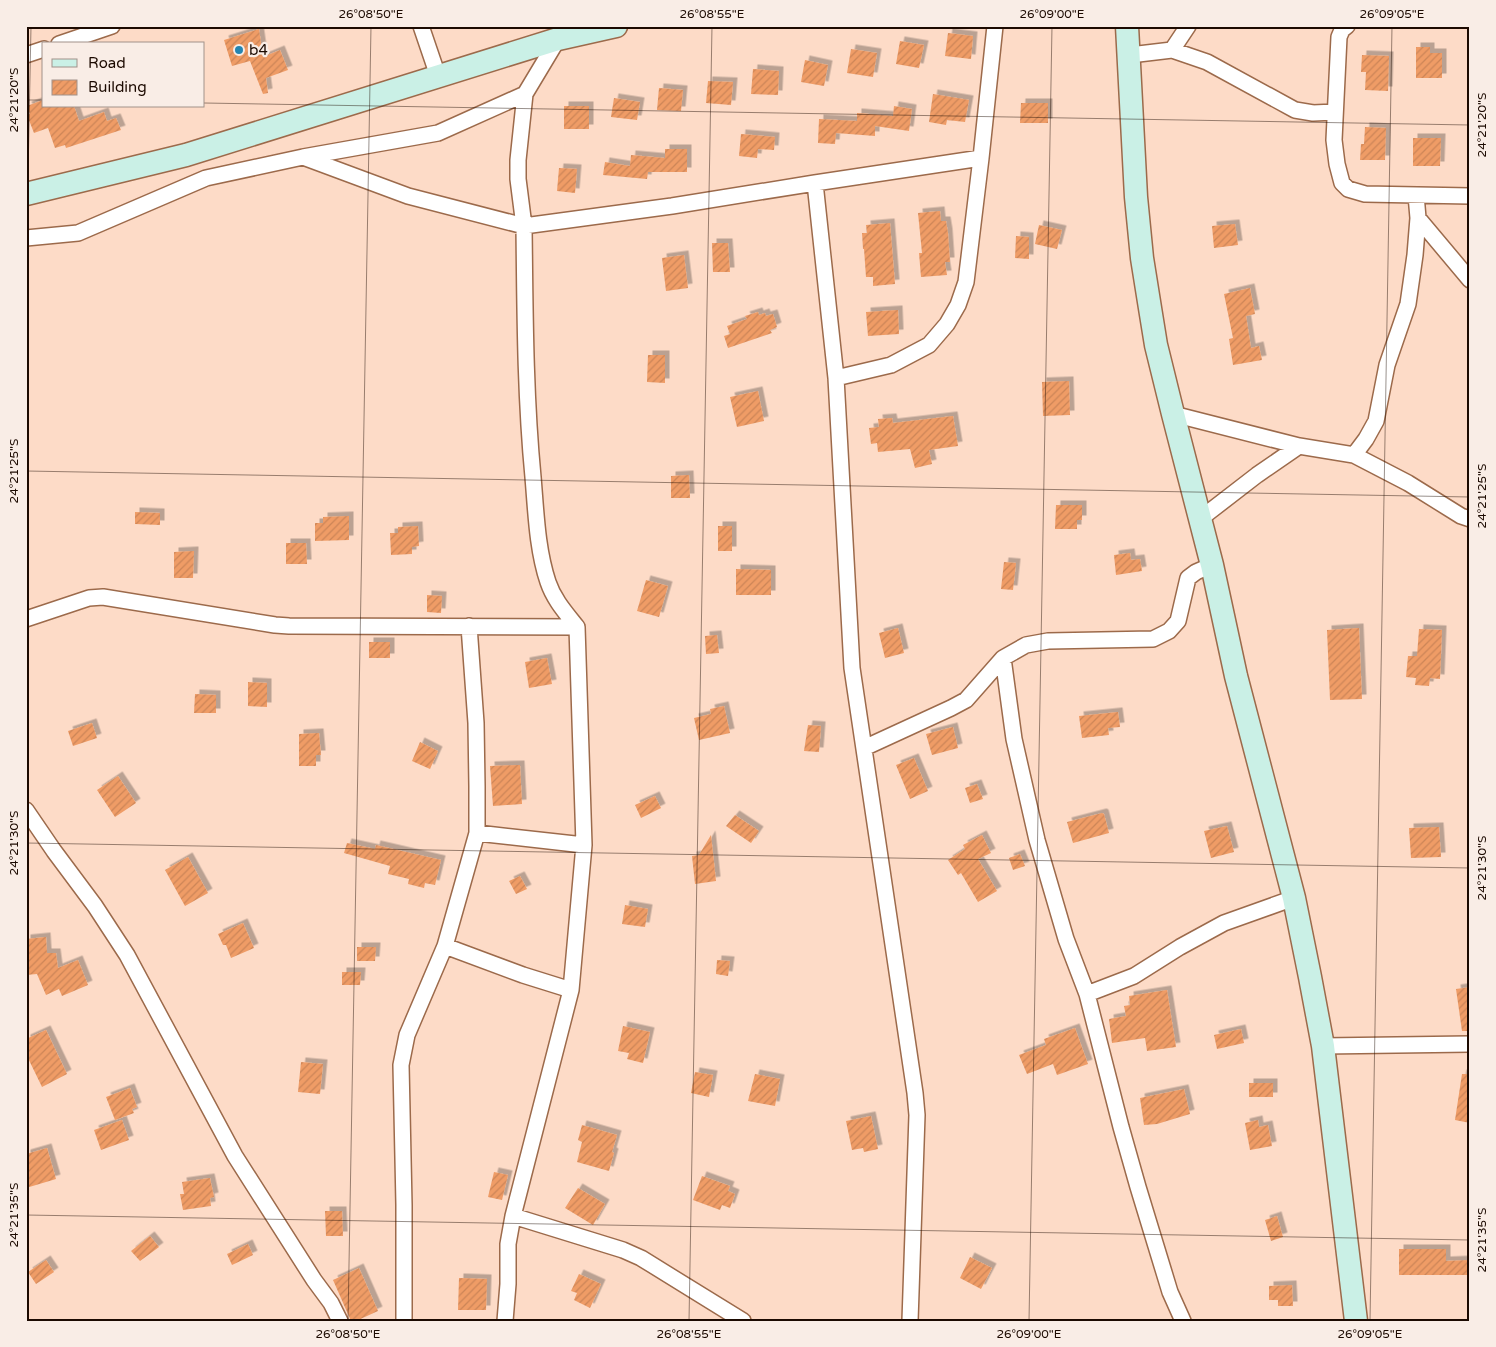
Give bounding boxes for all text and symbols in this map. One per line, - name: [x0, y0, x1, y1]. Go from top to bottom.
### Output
- text: 26°08'50"E: [339, 7, 404, 21]
- text: 26°08'55"E: [680, 7, 745, 21]
- text: 26°09'00"E: [1020, 7, 1085, 21]
- text: 26°09'05"E: [1360, 7, 1425, 21]
- place label: b4: [249, 41, 268, 59]
- legend: [42, 42, 205, 108]
- marker: b4: [233, 44, 245, 56]
- text: Road: [88, 54, 126, 72]
- text: 24°21'20"S: [7, 68, 21, 132]
- text: Building: [88, 78, 147, 96]
- text: 24°21'20"S: [1475, 93, 1489, 157]
- text: 24°21'25"S: [7, 439, 21, 503]
- text: 24°21'25"S: [1475, 464, 1489, 528]
- text: 24°21'30"S: [7, 811, 21, 875]
- text: 24°21'30"S: [1475, 836, 1489, 900]
- text: 24°21'35"S: [7, 1183, 21, 1247]
- text: 24°21'35"S: [1475, 1208, 1489, 1272]
- text: 26°08'50"E: [316, 1327, 381, 1341]
- text: 26°08'55"E: [657, 1327, 722, 1341]
- text: 26°09'00"E: [997, 1327, 1062, 1341]
- text: 26°09'05"E: [1338, 1327, 1403, 1341]

